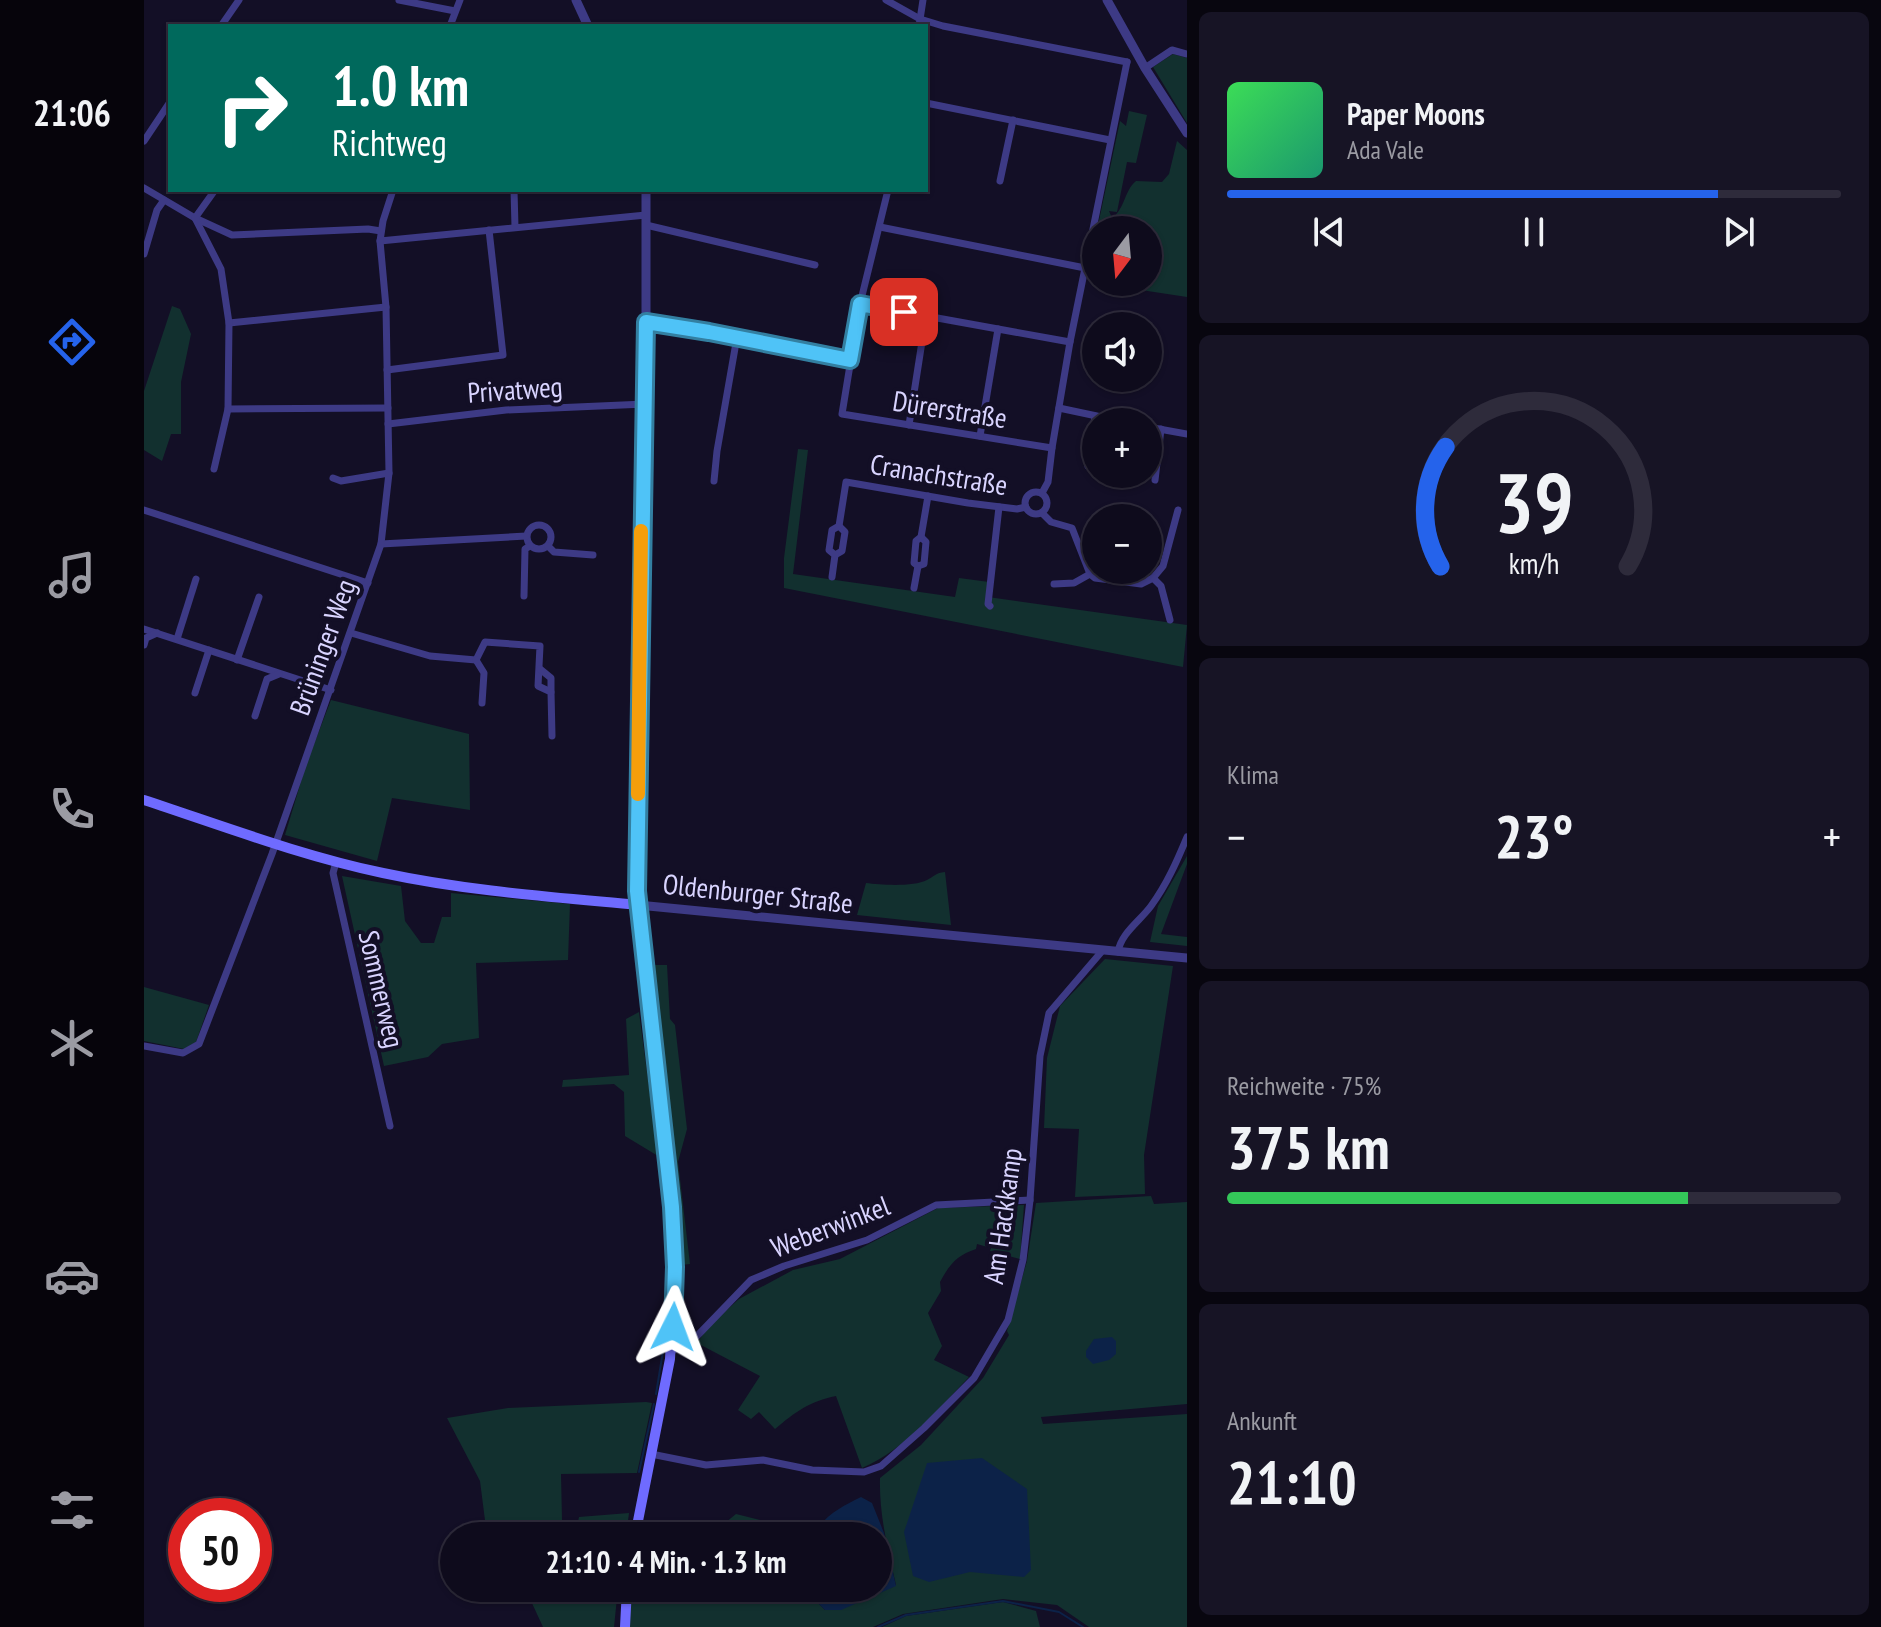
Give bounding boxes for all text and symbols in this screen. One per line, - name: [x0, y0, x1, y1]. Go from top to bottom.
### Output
- text: 1.0 km: [332, 49, 469, 121]
- icon: right: [200, 56, 304, 160]
- text: 21:06: [33, 89, 111, 136]
- text: Paper Moons: [1347, 94, 1485, 133]
- text: Richtweg: [332, 119, 447, 166]
- text: Ada Vale: [1347, 133, 1424, 166]
- icon: previous: [1307, 210, 1351, 254]
- icon: pause: [1512, 210, 1556, 254]
- icon: next: [1717, 210, 1761, 254]
- north arrow: [1082, 216, 1162, 296]
- map controls: [1082, 216, 1162, 584]
- pin: [870, 278, 938, 346]
- icon: arrive: [882, 290, 926, 334]
- button: sound: [1082, 312, 1162, 392]
- icon: directions: [44, 314, 100, 370]
- street label: Privatweg: [466, 367, 564, 411]
- street label: Dürerstraße: [890, 382, 1010, 436]
- button: +: [1082, 408, 1162, 488]
- street label: Cranachstraße: [868, 445, 1010, 503]
- text: 39: [1494, 447, 1574, 555]
- button: −: [1082, 504, 1162, 584]
- text: km/h: [1509, 545, 1559, 582]
- icon: music: [44, 547, 100, 603]
- street label: Brüninger Weg: [280, 574, 364, 720]
- text: Klima: [1227, 758, 1279, 791]
- icon: phone: [44, 781, 100, 837]
- text: 23°: [1494, 797, 1574, 875]
- text: −: [1227, 808, 1245, 865]
- text: +: [1823, 808, 1841, 865]
- street label: Oldenburger Straße: [661, 865, 855, 921]
- street label: Sommerweg: [351, 927, 413, 1051]
- icon: climate: [44, 1015, 100, 1071]
- text: Reichweite · 75%: [1227, 1069, 1381, 1102]
- text: 375 km: [1227, 1108, 1390, 1186]
- street label: Am Hackkamp: [974, 1146, 1030, 1286]
- street label: Weberwinkel: [765, 1186, 895, 1266]
- icon: car: [44, 1248, 100, 1304]
- position arrow: [631, 1285, 715, 1369]
- text: Ankunft: [1227, 1404, 1297, 1437]
- text: 21:10: [1227, 1443, 1357, 1521]
- icon: filters: [44, 1482, 100, 1538]
- speed limit sign: 50: [168, 1498, 272, 1602]
- text: 21:10 · 4 Min. · 1.3 km: [546, 1542, 786, 1581]

